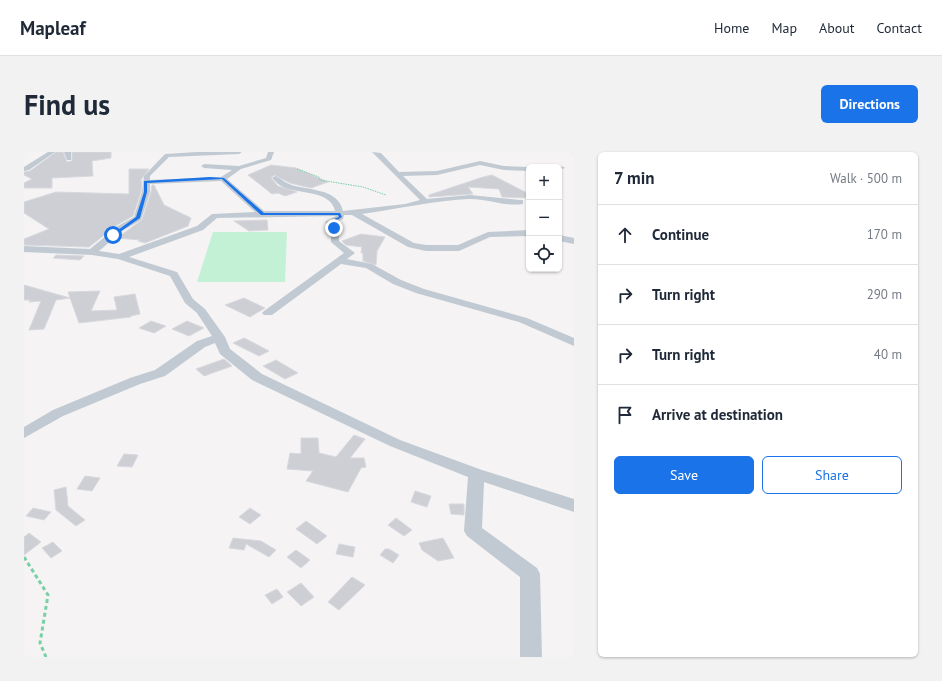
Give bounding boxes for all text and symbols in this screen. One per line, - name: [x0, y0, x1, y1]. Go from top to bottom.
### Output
- text: Mapleaf: [20, 16, 86, 40]
- text: Home: [714, 19, 749, 37]
- text: Map: [771, 19, 797, 37]
- text: About: [819, 19, 855, 37]
- text: Contact: [877, 19, 922, 37]
- button: Directions: [821, 85, 918, 123]
- text: Find us: [24, 86, 110, 123]
- map controls: [526, 164, 562, 272]
- button: +: [526, 164, 562, 200]
- text: 7 min: [614, 167, 655, 189]
- text: Walk · 500 m: [830, 170, 902, 187]
- button: −: [526, 200, 562, 236]
- route end: [325, 219, 343, 237]
- icon: ahead: [614, 224, 636, 246]
- text: Continue: [652, 225, 709, 244]
- route start: [104, 226, 122, 244]
- text: 170 m: [867, 226, 902, 243]
- button: locate: [526, 236, 562, 272]
- icon: right: [614, 284, 636, 306]
- text: Turn right: [652, 285, 715, 304]
- text: 290 m: [867, 286, 902, 303]
- icon: right: [614, 344, 636, 366]
- text: Turn right: [652, 345, 715, 364]
- text: 40 m: [874, 346, 902, 363]
- icon: arrive: [614, 404, 636, 426]
- text: Arrive at destination: [652, 405, 783, 424]
- button: Save: [614, 456, 754, 494]
- button: Share: [762, 456, 902, 494]

